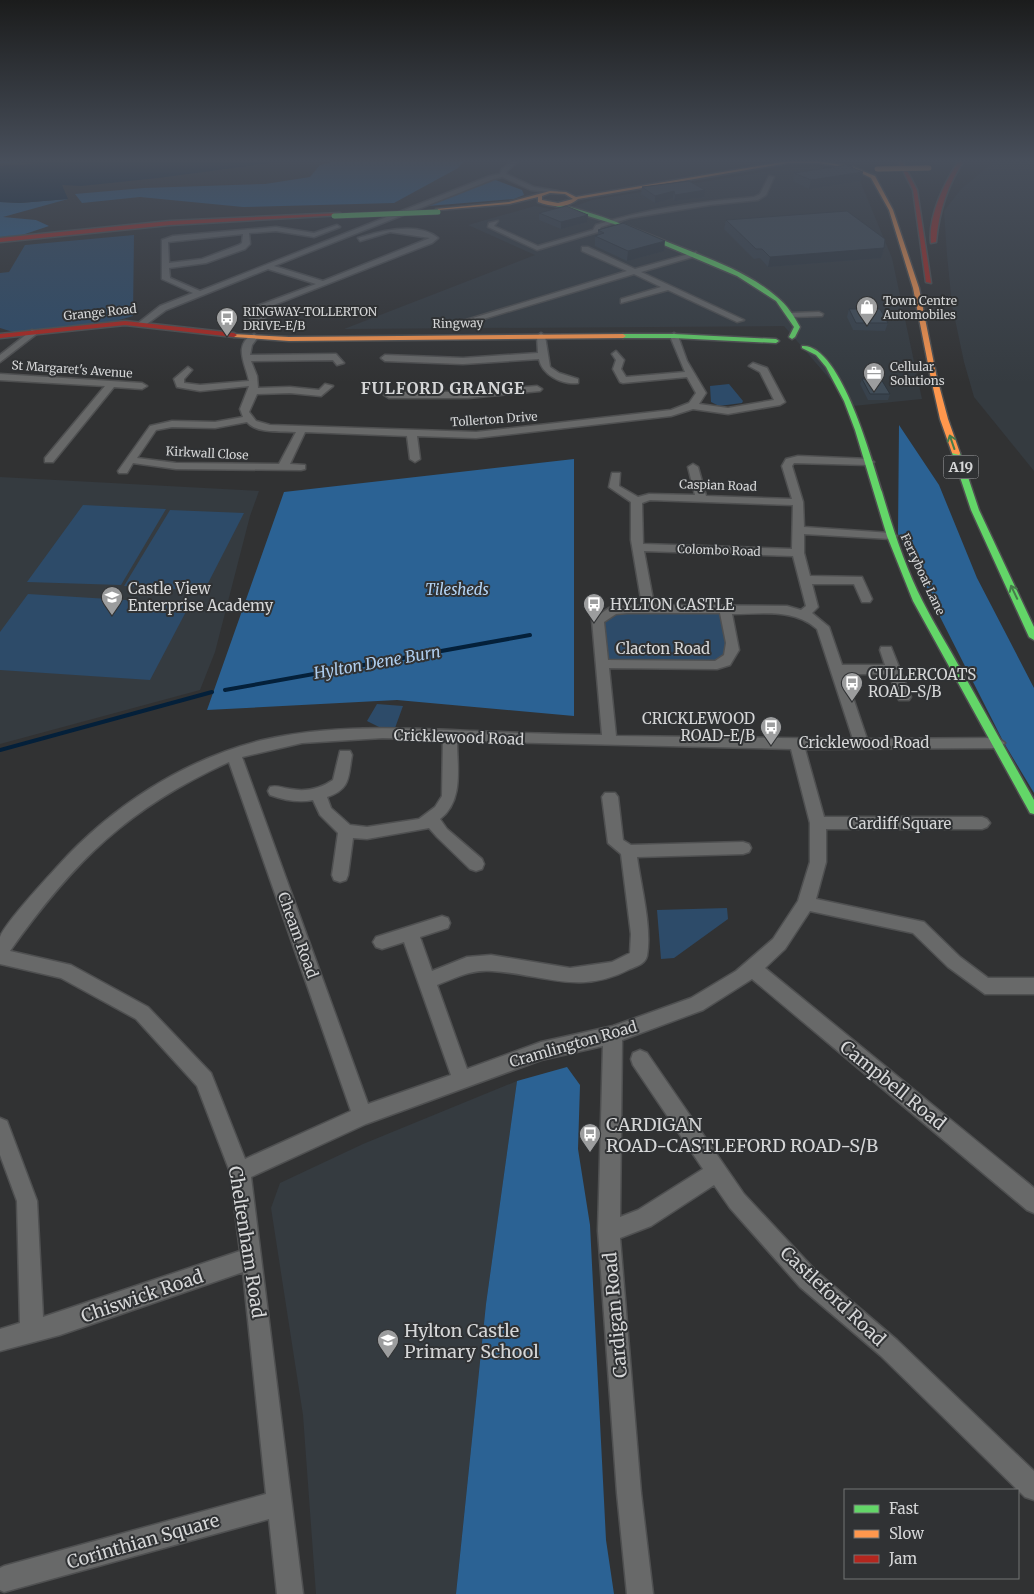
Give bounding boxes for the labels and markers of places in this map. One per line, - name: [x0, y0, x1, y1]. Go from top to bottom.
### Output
- place label: Town Centre Automobiles: [882, 293, 957, 322]
- shop icon: Town Centre Automobiles: [855, 295, 879, 326]
- place label: RINGWAY-TOLLERTON DRIVE-E/B: [243, 304, 378, 333]
- bus stop icon: RINGWAY-TOLLERTON DRIVE-E/B: [215, 306, 239, 337]
- place label: Cellular Solutions: [890, 359, 945, 388]
- office icon: Cellular Solutions: [862, 361, 886, 392]
- place label: Castle View Enterprise Academy: [128, 579, 274, 615]
- school or university icon: Castle View Enterprise Academy: [100, 585, 124, 616]
- bus stop icon: HYLTON CASTLE: [582, 592, 606, 623]
- place label: HYLTON CASTLE: [610, 595, 735, 614]
- place label: CULLERCOATS ROAD-S/B: [868, 665, 976, 701]
- bus stop icon: CULLERCOATS ROAD-S/B: [840, 671, 864, 702]
- place label: CRICKLEWOOD ROAD-E/B: [642, 709, 755, 745]
- bus stop icon: CRICKLEWOOD ROAD-E/B: [759, 715, 783, 746]
- place label: CARDIGAN ROAD-CASTLEFORD ROAD-S/B: [606, 1113, 878, 1157]
- bus stop icon: CARDIGAN ROAD-CASTLEFORD ROAD-S/B: [578, 1122, 602, 1153]
- place label: Hylton Castle Primary School: [404, 1319, 539, 1363]
- school or university icon: Hylton Castle Primary School: [376, 1328, 400, 1359]

